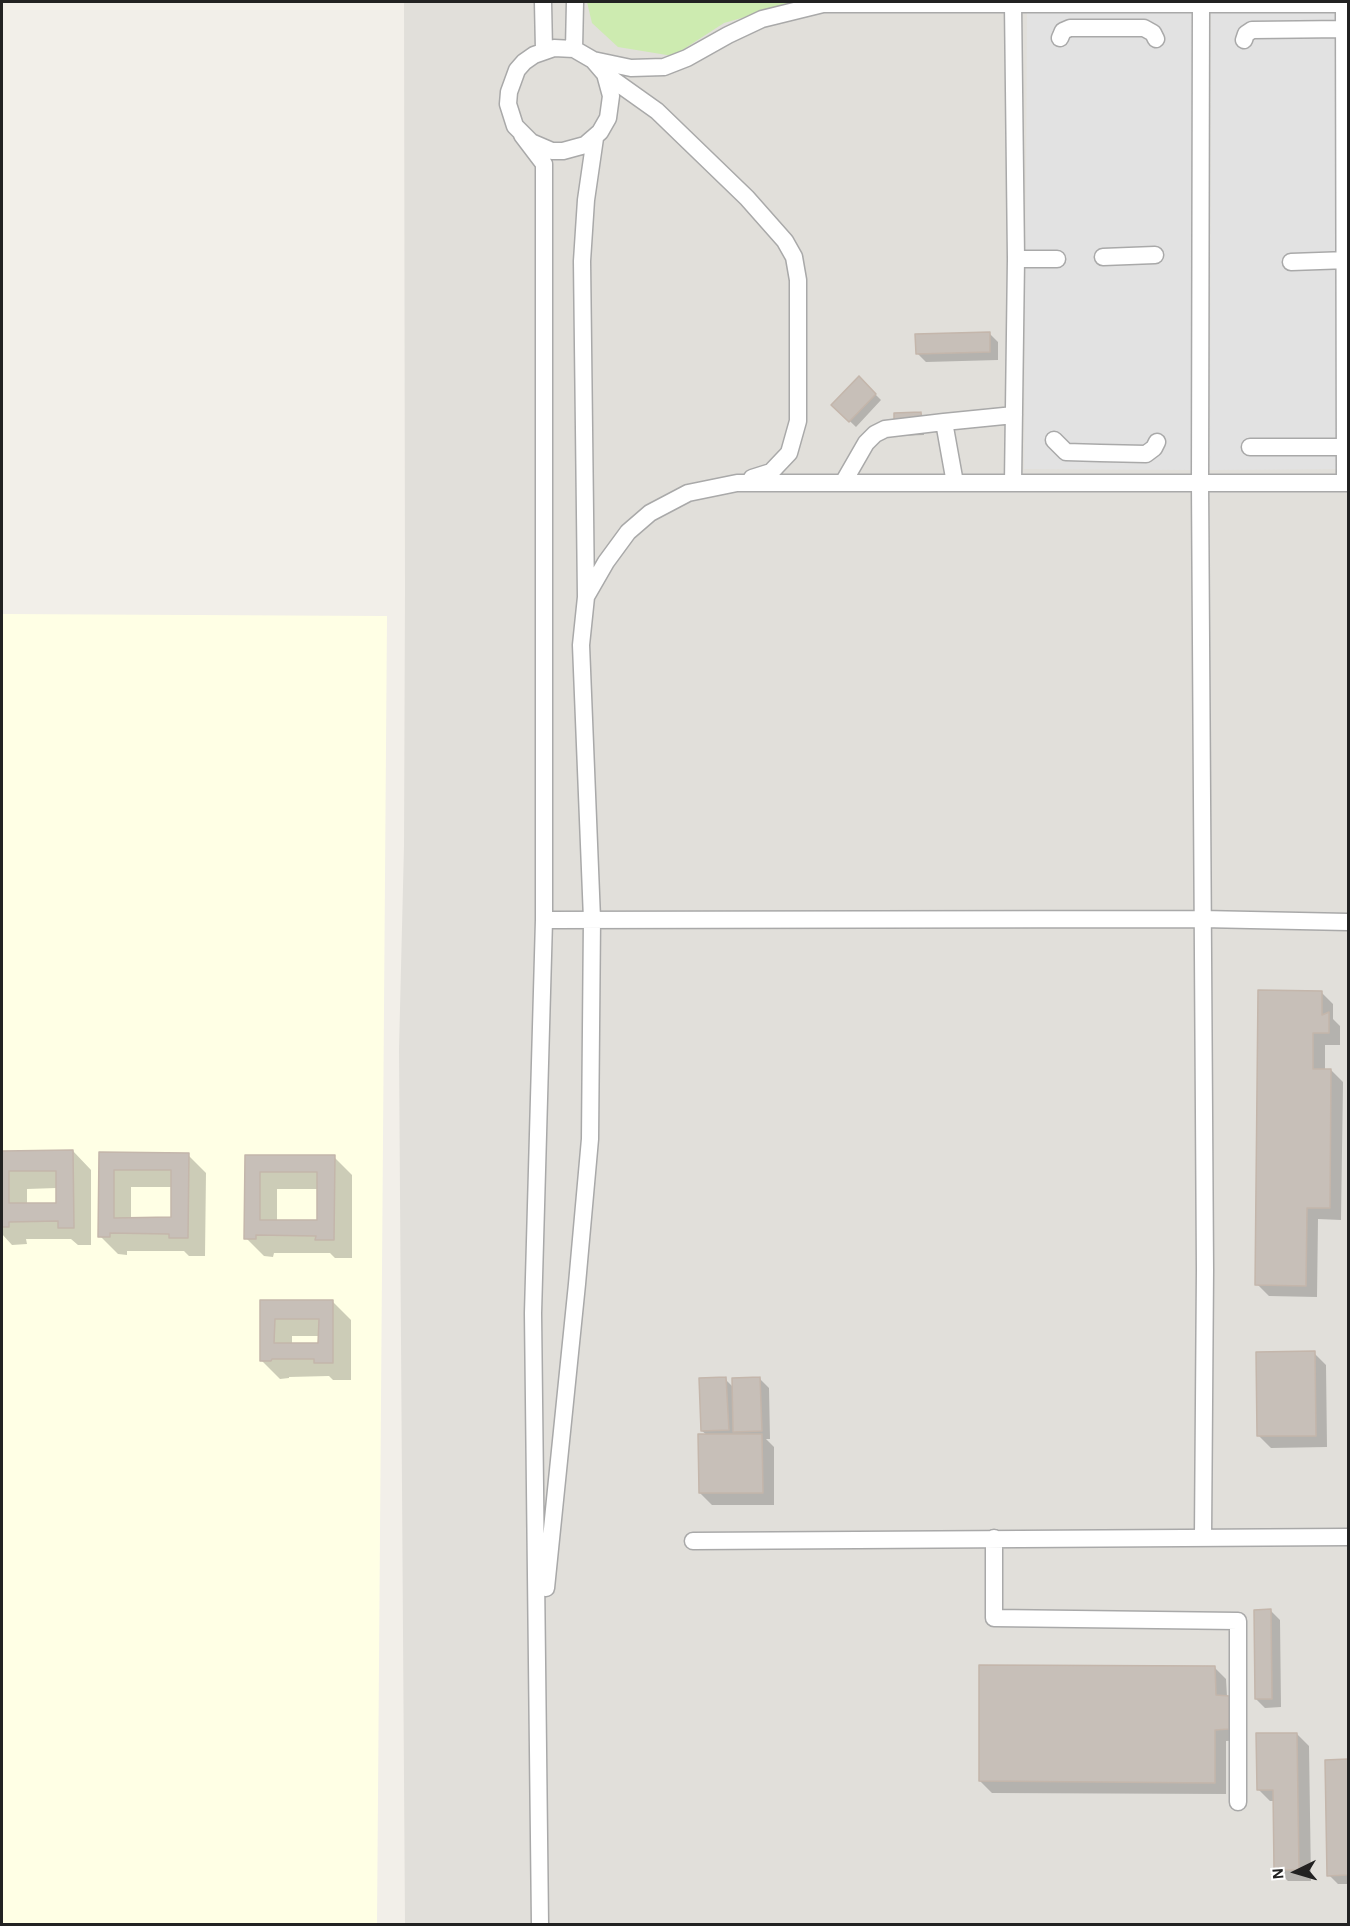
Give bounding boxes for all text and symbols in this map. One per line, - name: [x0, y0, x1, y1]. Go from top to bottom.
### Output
- north arrow: [1266, 1842, 1326, 1902]
- text: N: [1270, 1867, 1287, 1880]

